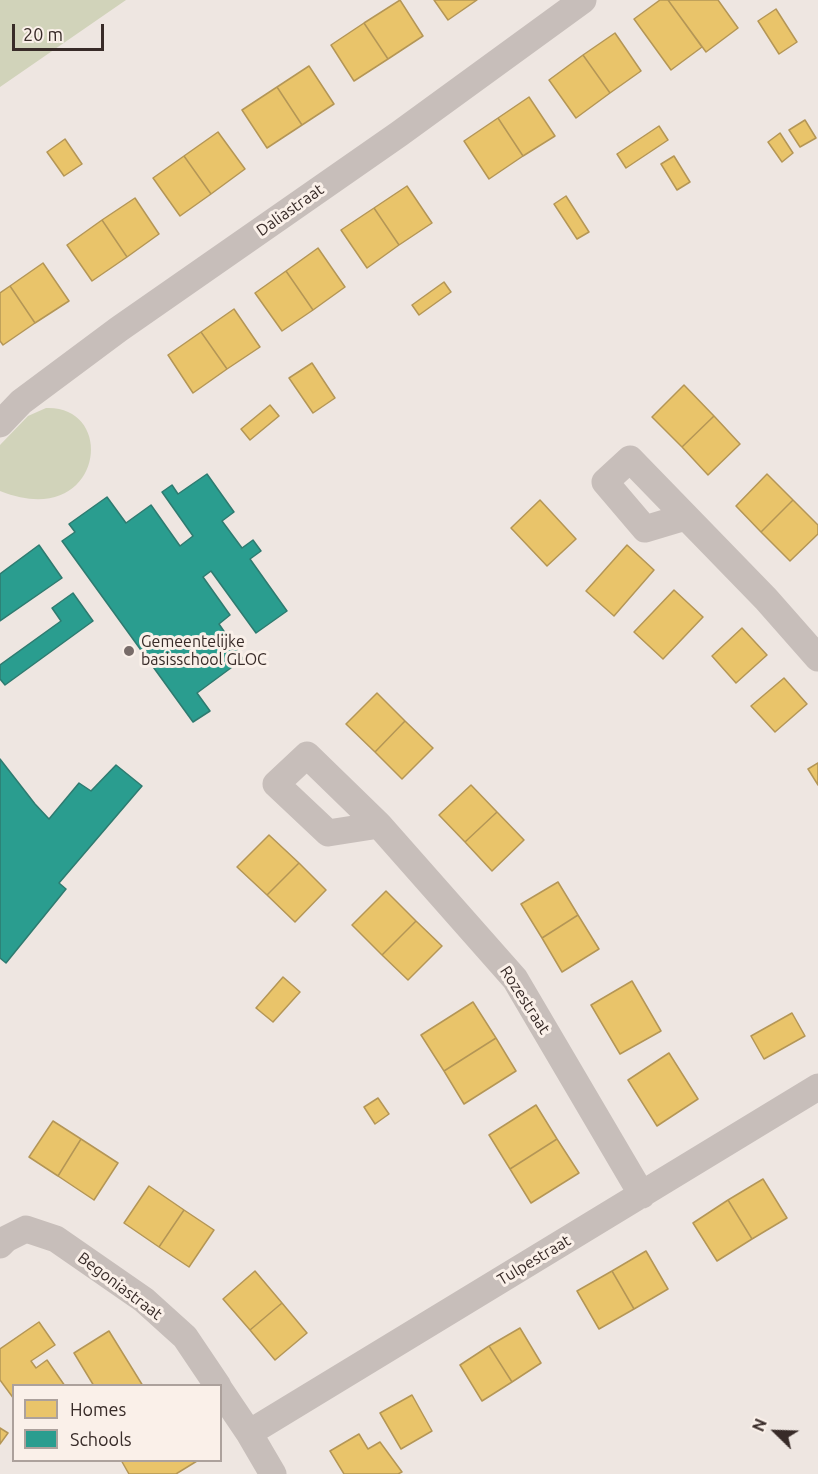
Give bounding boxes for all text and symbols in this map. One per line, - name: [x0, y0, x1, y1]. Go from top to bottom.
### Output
- scale bar: [15, 12, 106, 50]
- text: 20 m: [23, 24, 63, 44]
- street label: Daliastraat: [253, 180, 327, 240]
- place label: Gemeentelijke basisschool GLOC: [141, 632, 267, 670]
- marker: Gemeentelijke basisschool GLOC: [122, 644, 136, 658]
- street label: Rozestraat: [496, 962, 554, 1038]
- street label: Tulpestraat: [494, 1231, 574, 1289]
- street label: Begoniastraat: [74, 1248, 166, 1324]
- legend: [12, 1384, 222, 1462]
- text: Homes: [70, 1399, 126, 1419]
- north arrow: [746, 1402, 806, 1462]
- text: N: [749, 1416, 770, 1434]
- text: Schools: [70, 1429, 132, 1449]

